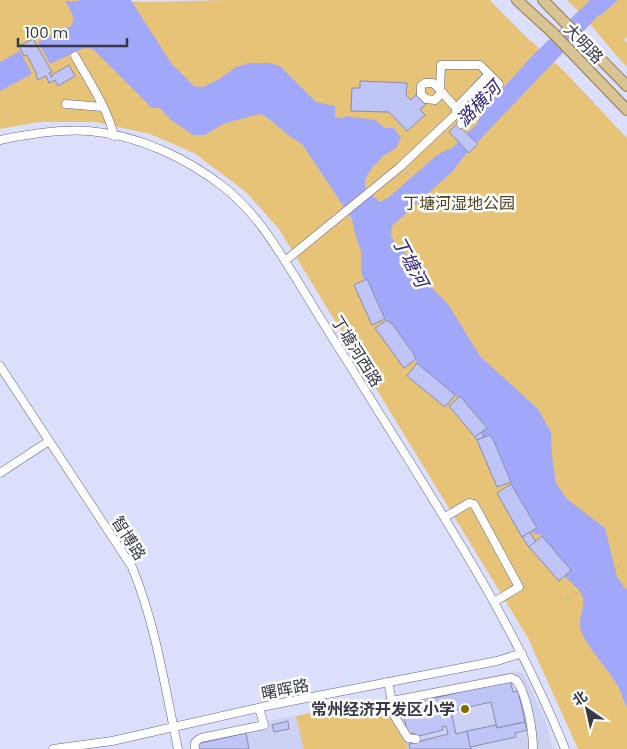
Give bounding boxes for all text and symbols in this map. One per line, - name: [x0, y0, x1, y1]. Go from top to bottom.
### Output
- scale bar: [18, 15, 126, 47]
- street label: 大明路: [559, 18, 609, 69]
- text: 100 m: [25, 22, 68, 43]
- water label: 潞横河: [451, 73, 508, 132]
- park label: 丁塘河湿地公园: [403, 192, 515, 215]
- water label: 丁塘河: [387, 232, 436, 294]
- street label: 丁塘河西路: [326, 311, 388, 391]
- street label: 智博路: [106, 512, 151, 565]
- street label: 曙晖路: [259, 674, 311, 705]
- north arrow: [562, 684, 612, 734]
- text: 北: [568, 686, 591, 710]
- place label: 常州经济开发区小学: [311, 698, 455, 721]
- marker: 常州经济开发区小学: [459, 703, 471, 715]

